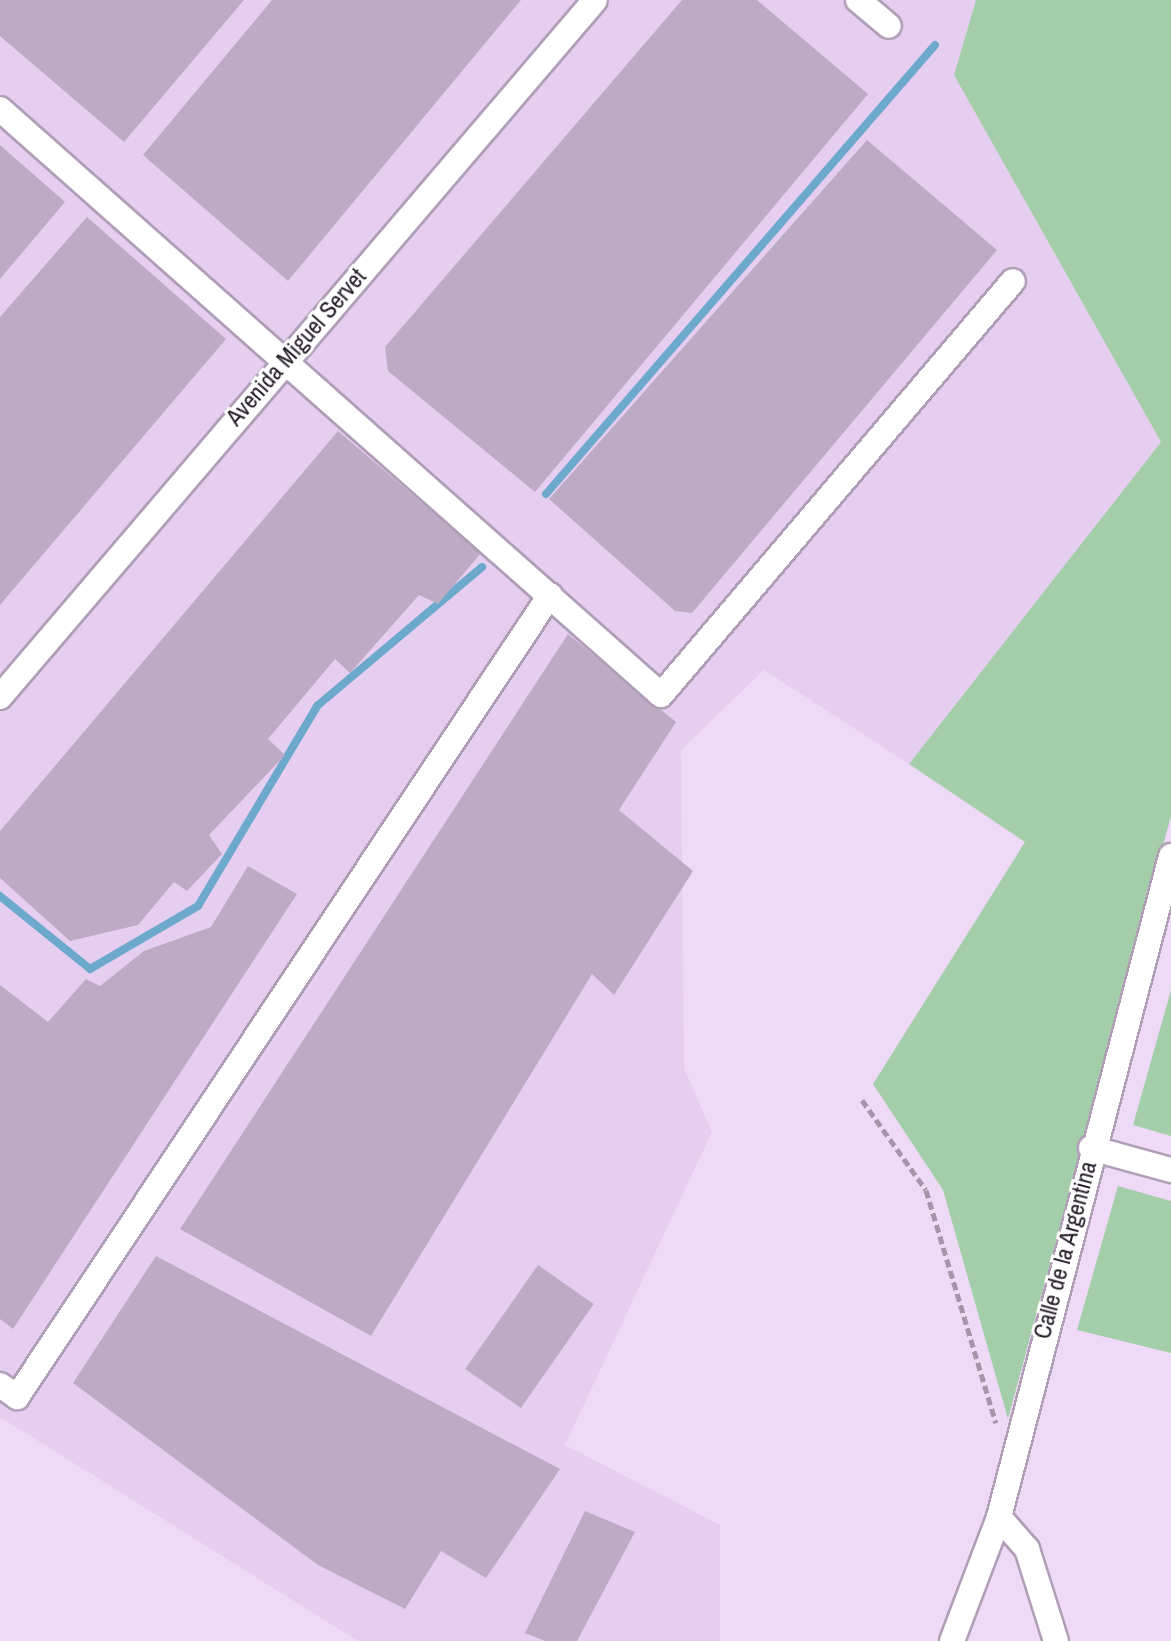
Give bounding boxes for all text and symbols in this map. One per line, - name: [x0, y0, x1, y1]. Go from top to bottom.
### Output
- street label: Avenida Miguel Servet: [220, 263, 372, 431]
- street label: Calle de la Argentina: [1027, 1158, 1103, 1342]

